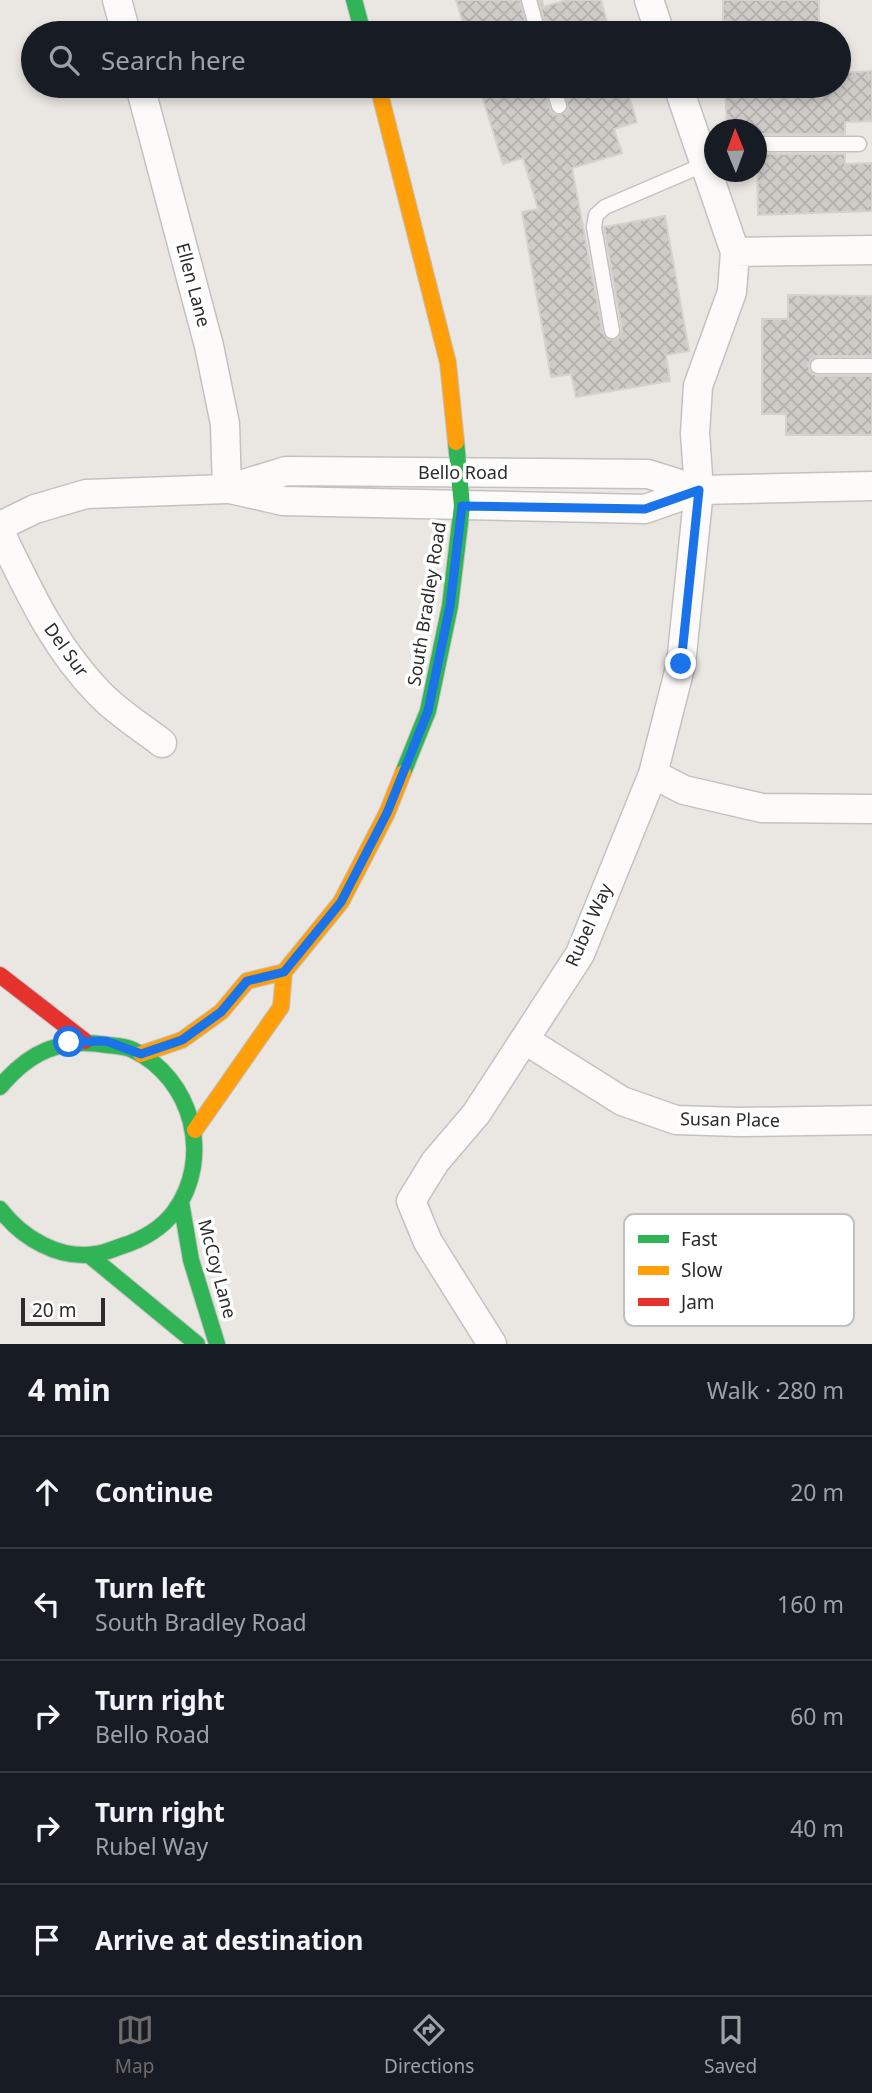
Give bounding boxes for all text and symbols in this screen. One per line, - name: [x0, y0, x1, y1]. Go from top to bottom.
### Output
- search box: [21, 21, 851, 98]
- icon: search: [45, 41, 83, 79]
- text: Search here: [101, 42, 246, 78]
- north arrow: [704, 119, 767, 182]
- street label: Ellen Lane: [171, 240, 217, 329]
- street label: Bello Road: [418, 460, 508, 484]
- street label: South Bradley Road: [401, 520, 451, 688]
- street label: Del Sur: [39, 618, 95, 682]
- route end: [665, 648, 696, 679]
- street label: Rubel Way: [559, 879, 617, 970]
- route start: [53, 1026, 84, 1057]
- street label: Susan Place: [680, 1106, 780, 1132]
- legend: [624, 1214, 854, 1326]
- street label: McCoy Lane: [193, 1217, 243, 1321]
- text: Fast: [681, 1226, 718, 1252]
- text: Slow: [681, 1257, 722, 1283]
- text: Jam: [679, 1289, 715, 1315]
- scale bar: [21, 1295, 105, 1327]
- text: 20 m: [32, 1297, 76, 1323]
- text: 4 min: [28, 1369, 111, 1410]
- text: Walk · 280 m: [707, 1374, 844, 1406]
- icon: ahead: [28, 1473, 66, 1511]
- text: Continue: [95, 1474, 213, 1510]
- text: 20 m: [790, 1476, 844, 1508]
- text: Turn left: [95, 1570, 206, 1606]
- icon: left: [28, 1585, 66, 1623]
- text: 160 m: [777, 1588, 844, 1620]
- text: South Bradley Road: [95, 1606, 307, 1638]
- text: Turn right: [95, 1682, 225, 1718]
- icon: right: [28, 1697, 66, 1735]
- text: 60 m: [790, 1700, 844, 1732]
- text: Bello Road: [95, 1718, 210, 1750]
- text: Turn right: [95, 1794, 225, 1830]
- icon: right: [28, 1809, 66, 1847]
- text: 40 m: [790, 1812, 844, 1844]
- text: Rubel Way: [95, 1830, 208, 1862]
- icon: arrive: [28, 1921, 66, 1959]
- text: Arrive at destination: [95, 1922, 364, 1958]
- tab: Map: [115, 2011, 154, 2079]
- tab: Directions: [384, 2011, 474, 2079]
- tab: Saved: [704, 2011, 757, 2079]

